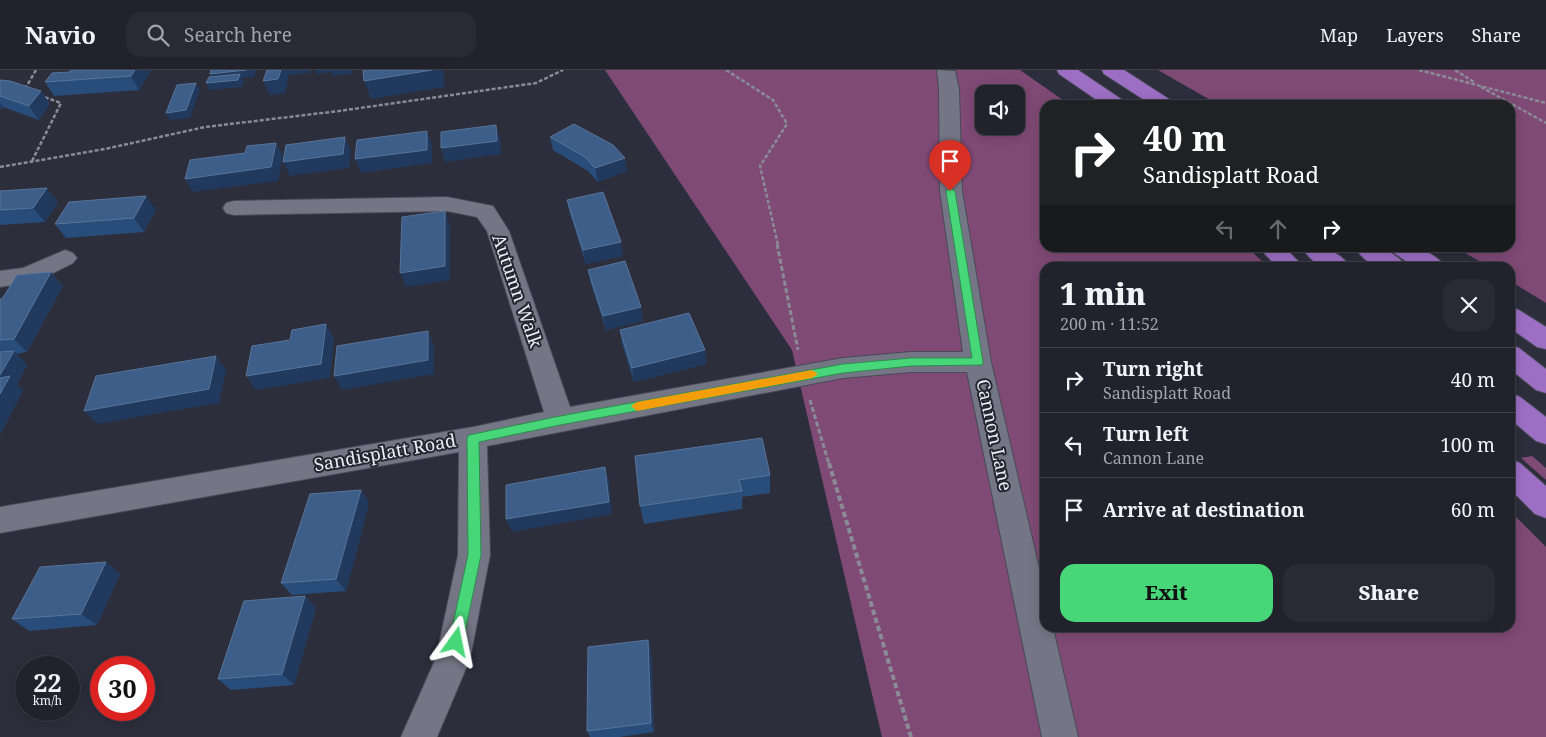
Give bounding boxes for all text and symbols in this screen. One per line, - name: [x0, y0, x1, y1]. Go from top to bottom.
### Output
- search box: [126, 12, 476, 57]
- text: Navio: [25, 18, 96, 51]
- icon: search: [144, 21, 172, 49]
- text: Search here: [184, 22, 292, 48]
- text: Map: [1320, 23, 1358, 47]
- text: Layers: [1386, 23, 1444, 47]
- text: Share: [1472, 23, 1521, 47]
- map controls: [975, 85, 1025, 135]
- button: sound: [975, 85, 1025, 135]
- text: 40 m: [1143, 114, 1226, 161]
- icon: right: [1060, 120, 1125, 185]
- pin: [929, 140, 971, 191]
- icon: arrive: [936, 147, 964, 175]
- text: Sandisplatt Road: [1143, 159, 1319, 189]
- icon: left: [1211, 215, 1239, 243]
- icon: ahead: [1264, 215, 1292, 243]
- icon: right: [1317, 215, 1345, 243]
- street label: Autumn Walk: [487, 231, 549, 351]
- text: 1 min: [1060, 273, 1146, 314]
- button: close: [1443, 279, 1495, 331]
- text: 200 m · 11:52: [1060, 313, 1159, 335]
- text: Turn right: [1103, 356, 1203, 382]
- icon: right: [1060, 366, 1088, 394]
- text: 40 m: [1451, 367, 1495, 393]
- street label: Cannon Lane: [971, 377, 1019, 493]
- text: Sandisplatt Road: [1103, 382, 1231, 404]
- text: Turn left: [1103, 421, 1189, 447]
- street label: Sandisplatt Road: [312, 428, 458, 476]
- icon: left: [1060, 431, 1088, 459]
- text: 100 m: [1440, 432, 1495, 458]
- text: Cannon Lane: [1103, 447, 1204, 469]
- icon: arrive: [1060, 496, 1088, 524]
- text: Arrive at destination: [1103, 497, 1305, 523]
- text: 60 m: [1451, 497, 1495, 523]
- button: Exit: [1060, 564, 1273, 622]
- button: Share: [1283, 564, 1495, 622]
- position arrow: [429, 615, 481, 667]
- speed limit sign: 30: [90, 656, 155, 721]
- text: 22: [33, 665, 62, 699]
- text: km/h: [33, 692, 62, 709]

